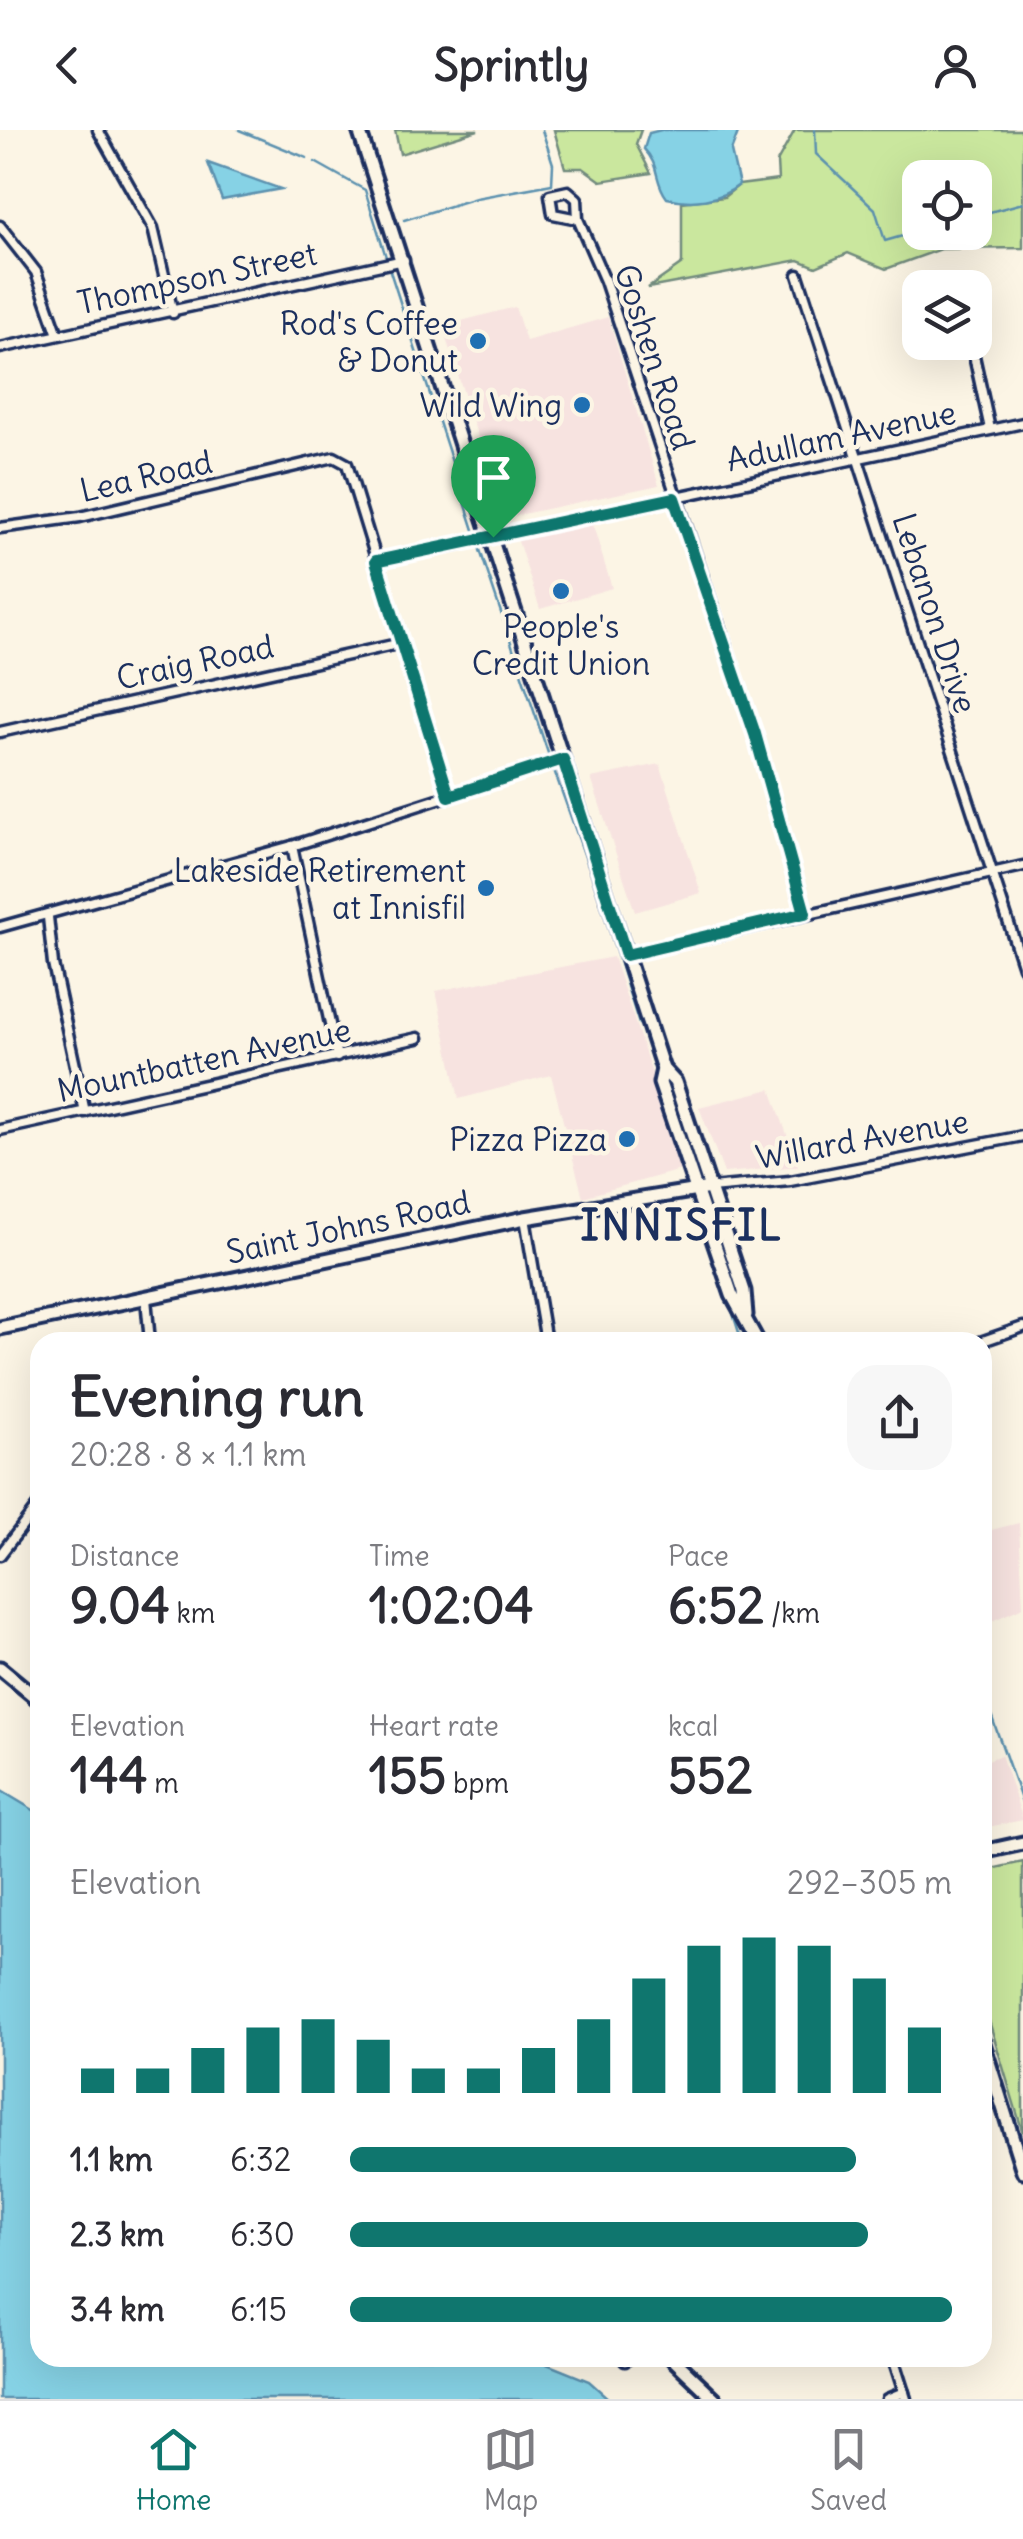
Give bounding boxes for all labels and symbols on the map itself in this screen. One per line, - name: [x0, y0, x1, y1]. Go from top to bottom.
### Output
- street label: Thompson Street: [74, 233, 321, 323]
- street label: Goshen Road: [606, 259, 704, 455]
- place label: Rod's Coffee & Donut: [280, 303, 458, 381]
- marker: Rod's Coffee & Donut: [467, 330, 489, 352]
- place label: Wild Wing: [420, 385, 562, 426]
- street label: Adullam Avenue: [722, 392, 960, 480]
- marker: Wild Wing: [571, 394, 593, 416]
- pin: [451, 435, 536, 538]
- street label: Lea Road: [76, 441, 216, 511]
- street label: Lebanon Drive: [883, 508, 987, 718]
- marker: People's Credit Union: [550, 580, 572, 602]
- place label: People's Credit Union: [472, 606, 650, 684]
- street label: Craig Road: [113, 625, 277, 699]
- place label: Lakeside Retirement at Innisfil: [173, 850, 466, 928]
- marker: Lakeside Retirement at Innisfil: [475, 877, 497, 899]
- street label: Mountbatten Avenue: [53, 1009, 355, 1111]
- street label: Willard Avenue: [752, 1100, 972, 1178]
- place label: Pizza Pizza: [449, 1119, 607, 1160]
- marker: Pizza Pizza: [616, 1128, 638, 1150]
- street label: Saint Johns Road: [222, 1181, 474, 1273]
- district label: INNISFIL: [581, 1199, 783, 1251]

